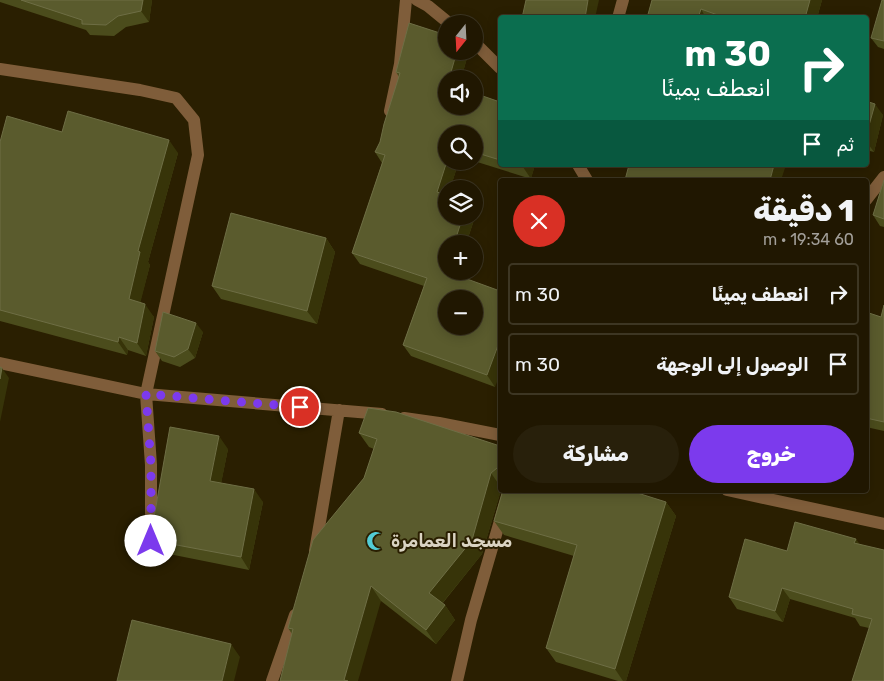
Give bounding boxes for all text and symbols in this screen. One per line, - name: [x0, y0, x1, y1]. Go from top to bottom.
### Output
- north arrow: [438, 15, 482, 60]
- map controls: [438, 15, 483, 335]
- text: 30 m: [685, 33, 771, 75]
- icon: right: [789, 35, 854, 100]
- button: sound: [438, 70, 483, 115]
- text: انعطف يمينًا: [661, 75, 771, 102]
- button: search: [438, 125, 483, 170]
- icon: arrive: [798, 130, 826, 158]
- text: ثم: [836, 133, 854, 156]
- button: layers: [438, 180, 483, 225]
- text: 1 دقيقة: [753, 193, 854, 229]
- button: close: [513, 195, 565, 247]
- text: 60 m · 19:34: [763, 230, 854, 249]
- button: +: [438, 235, 483, 280]
- icon: right: [824, 280, 852, 308]
- text: 30 m: [515, 283, 560, 306]
- text: انعطف يمينًا: [712, 283, 809, 306]
- button: −: [438, 290, 483, 335]
- icon: arrive: [824, 350, 852, 378]
- text: 30 m: [515, 353, 560, 376]
- text: الوصول إلى الوجهة: [656, 353, 809, 376]
- pin: [279, 386, 321, 428]
- icon: arrive: [286, 393, 314, 421]
- button: مشاركة: [513, 425, 679, 483]
- button: خروج: [689, 425, 854, 483]
- position arrow: [124, 514, 176, 566]
- mosque icon: مسجد العمامرة: [365, 530, 387, 552]
- place label: مسجد العمامرة: [391, 530, 512, 552]

